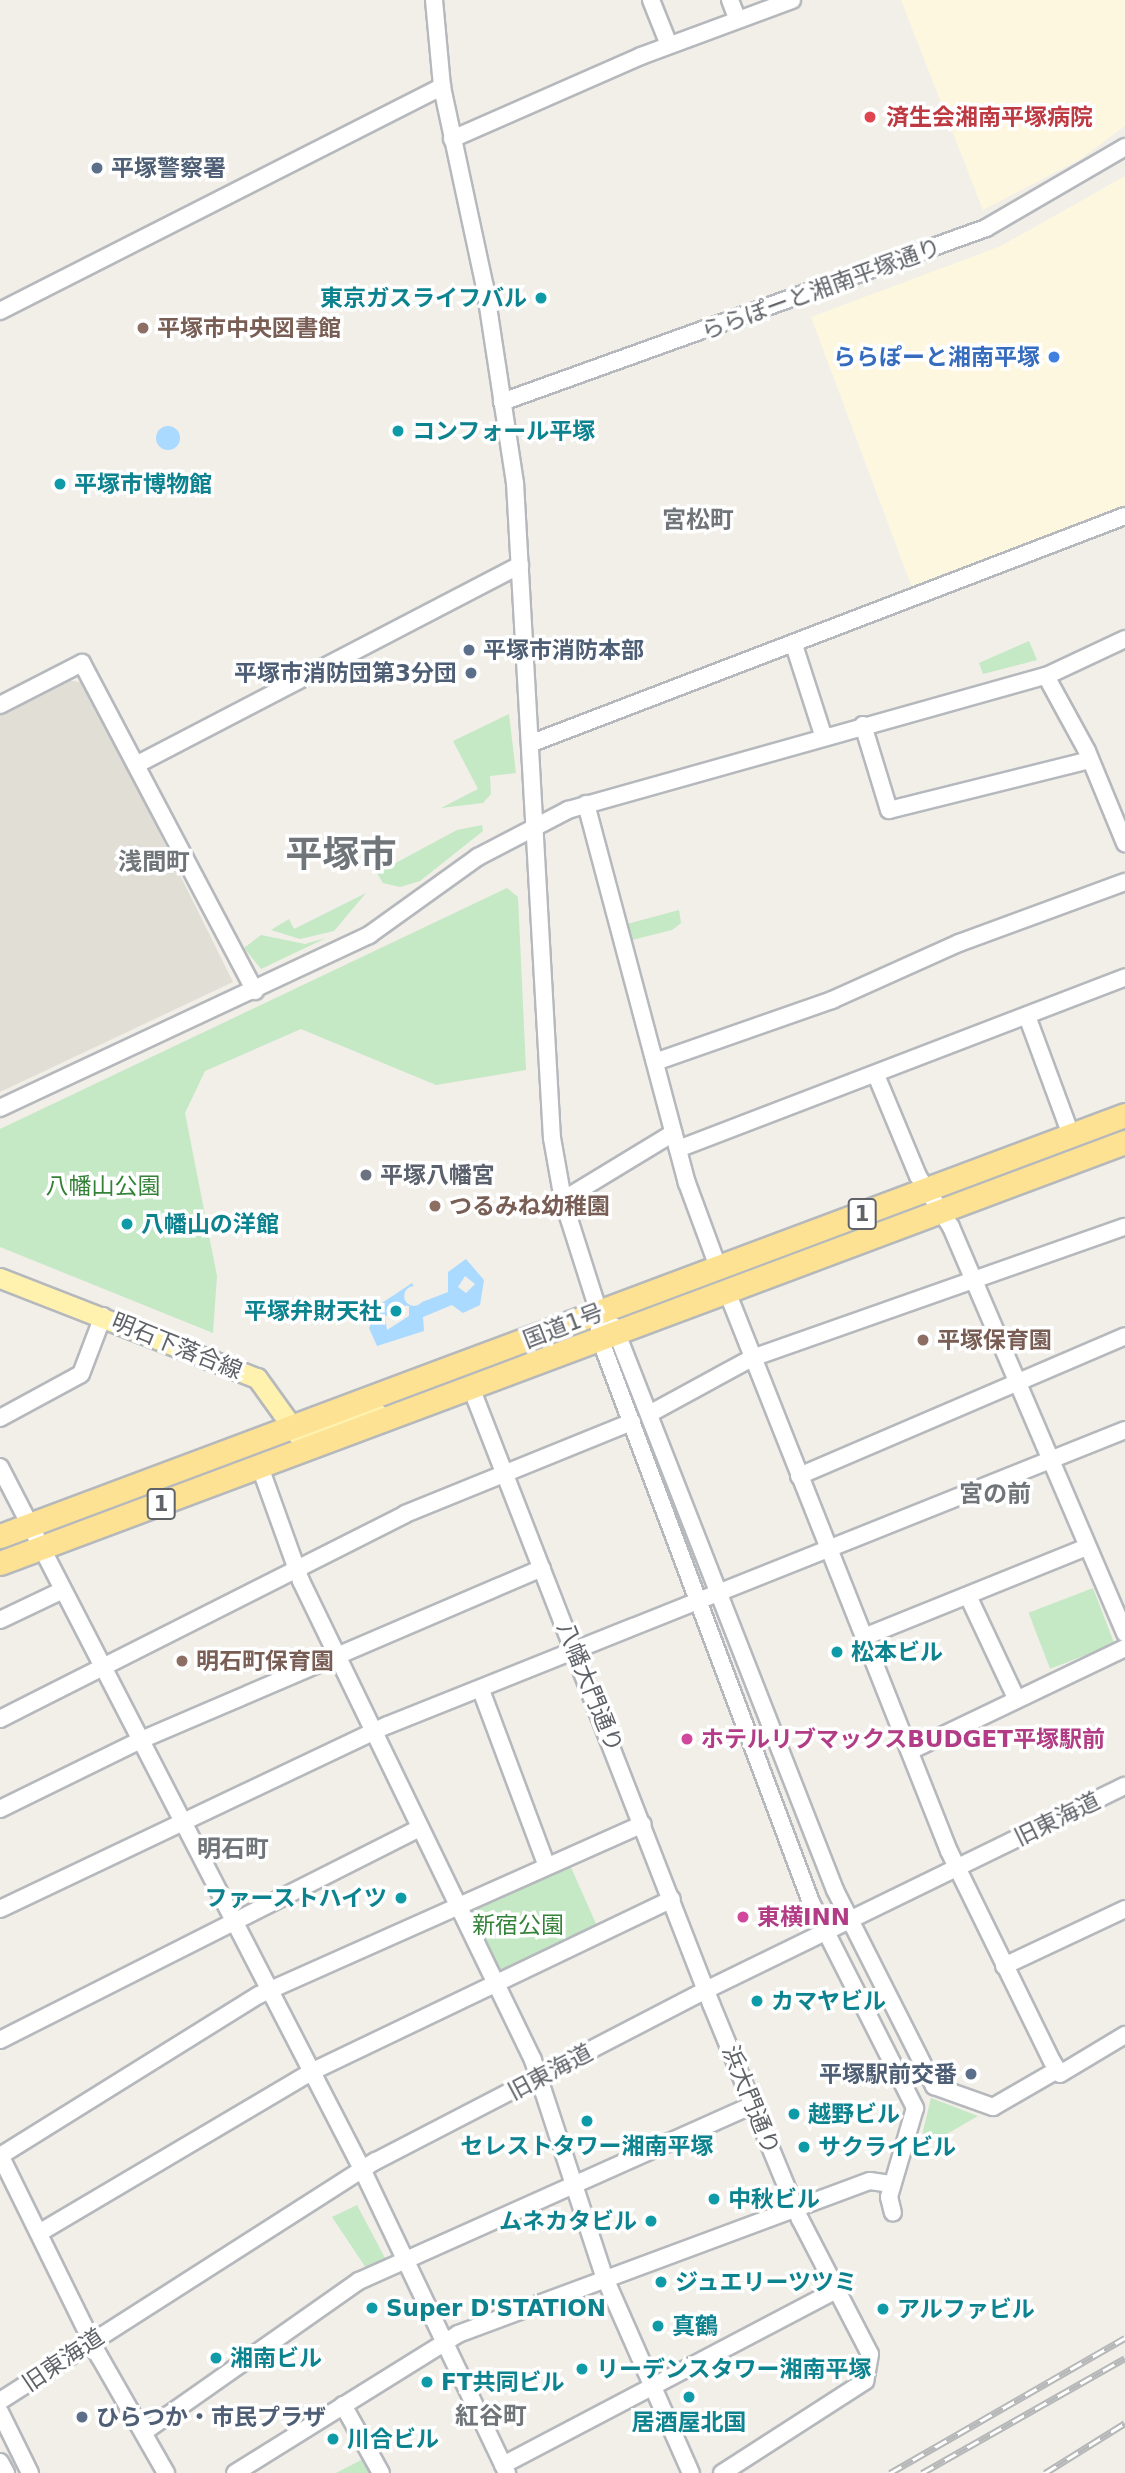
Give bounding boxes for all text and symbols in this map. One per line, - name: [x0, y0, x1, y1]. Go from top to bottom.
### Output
- place label: 済生会湘南平塚病院: [886, 103, 1093, 131]
- marker: 済生会湘南平塚病院: [860, 107, 880, 127]
- place label: 平塚警察署: [111, 154, 226, 182]
- marker: 平塚警察署: [89, 160, 105, 176]
- street label: ららぽーと湘南平塚通り: [697, 233, 945, 345]
- place label: 東京ガスライフバル: [320, 284, 527, 312]
- marker: 東京ガスライフバル: [533, 290, 549, 306]
- place label: 平塚市中央図書館: [157, 314, 341, 342]
- marker: 平塚市中央図書館: [135, 320, 151, 336]
- place label: ららぽーと湘南平塚: [833, 343, 1040, 371]
- marker: ららぽーと湘南平塚: [1046, 349, 1062, 365]
- place label: コンフォール平塚: [412, 417, 596, 445]
- marker: コンフォール平塚: [390, 423, 406, 439]
- place label: 平塚市博物館: [74, 470, 212, 498]
- marker: 平塚市博物館: [52, 476, 68, 492]
- district label: 宮松町: [662, 507, 734, 535]
- place label: 平塚市消防本部: [483, 636, 644, 664]
- marker: 平塚市消防本部: [461, 642, 477, 658]
- place label: 平塚市消防団第3分団: [234, 659, 457, 687]
- marker: 平塚市消防団第3分団: [463, 665, 479, 681]
- district label: 平塚市: [286, 833, 396, 877]
- district label: 浅間町: [118, 849, 190, 877]
- place label: 平塚八幡宮: [380, 1161, 495, 1189]
- marker: 平塚八幡宮: [358, 1167, 374, 1183]
- park label: 八幡山公園: [46, 1172, 160, 1200]
- place label: つるみね幼稚園: [449, 1192, 610, 1220]
- road number: 1: [846, 1196, 878, 1232]
- marker: つるみね幼稚園: [427, 1198, 443, 1214]
- place label: 八幡山の洋館: [141, 1210, 279, 1238]
- marker: 八幡山の洋館: [119, 1216, 135, 1232]
- place label: 平塚弁財天社: [244, 1297, 382, 1325]
- street label: 国道1号: [519, 1298, 607, 1354]
- marker: 平塚弁財天社: [388, 1303, 404, 1319]
- street label: 明石下落合線: [108, 1307, 246, 1385]
- place label: 平塚保育園: [937, 1326, 1052, 1354]
- marker: 平塚保育園: [915, 1332, 931, 1348]
- district label: 宮の前: [959, 1481, 1031, 1509]
- road number: 1: [145, 1486, 177, 1522]
- street label: 八幡大門通り: [551, 1618, 629, 1756]
- place label: 松本ビル: [851, 1638, 943, 1666]
- marker: 松本ビル: [829, 1644, 845, 1660]
- place label: 明石町保育園: [196, 1647, 334, 1675]
- marker: 明石町保育園: [174, 1653, 190, 1669]
- place label: ホテルリブマックスBUDGET平塚駅前: [701, 1725, 1106, 1753]
- marker: ホテルリブマックスBUDGET平塚駅前: [679, 1731, 695, 1747]
- street label: 旧東海道: [1010, 1786, 1104, 1852]
- district label: 明石町: [197, 1836, 269, 1864]
- place label: ファーストハイツ: [203, 1884, 387, 1912]
- marker: ファーストハイツ: [393, 1890, 409, 1906]
- place label: 東横INN: [757, 1903, 850, 1931]
- marker: 東横INN: [735, 1909, 751, 1925]
- park label: 新宿公園: [472, 1911, 564, 1939]
- place label: カマヤビル: [771, 1987, 886, 2015]
- marker: カマヤビル: [749, 1993, 765, 2009]
- street label: 旧東海道: [503, 2038, 597, 2106]
- street label: 浜大門通り: [717, 2042, 785, 2158]
- place label: 平塚駅前交番: [819, 2060, 957, 2088]
- marker: 平塚駅前交番: [963, 2066, 979, 2082]
- place label: 越野ビル: [808, 2100, 900, 2128]
- marker: 越野ビル: [786, 2106, 802, 2122]
- marker: セレストタワー湘南平塚: [579, 2113, 595, 2129]
- place label: セレストタワー湘南平塚: [461, 2132, 713, 2160]
- place label: サクライビル: [818, 2133, 956, 2161]
- marker: サクライビル: [796, 2139, 812, 2155]
- place label: 中秋ビル: [728, 2185, 820, 2213]
- marker: 中秋ビル: [706, 2191, 722, 2207]
- place label: ムネカタビル: [499, 2207, 637, 2235]
- marker: ムネカタビル: [643, 2213, 659, 2229]
- place label: ジュエリーツツミ: [675, 2268, 859, 2296]
- marker: ジュエリーツツミ: [653, 2274, 669, 2290]
- place label: Super D'STATION: [386, 2294, 606, 2322]
- place label: アルファビル: [897, 2295, 1035, 2323]
- marker: Super D'STATION: [364, 2300, 380, 2316]
- marker: アルファビル: [875, 2301, 891, 2317]
- place label: 真鶴: [672, 2312, 718, 2340]
- marker: 真鶴: [650, 2318, 666, 2334]
- street label: 旧東海道: [17, 2323, 109, 2397]
- place label: 湘南ビル: [230, 2344, 322, 2372]
- marker: 湘南ビル: [208, 2350, 224, 2366]
- place label: リーデンスタワー湘南平塚: [596, 2355, 872, 2383]
- marker: リーデンスタワー湘南平塚: [574, 2361, 590, 2377]
- place label: FT共同ビル: [441, 2368, 564, 2396]
- marker: FT共同ビル: [419, 2374, 435, 2390]
- marker: 居酒屋北国: [681, 2389, 697, 2405]
- place label: ひらつか・市民プラザ: [96, 2403, 326, 2431]
- district label: 紅谷町: [455, 2403, 527, 2431]
- place label: 居酒屋北国: [632, 2408, 746, 2436]
- marker: ひらつか・市民プラザ: [74, 2409, 90, 2425]
- place label: 川合ビル: [347, 2425, 439, 2453]
- marker: 川合ビル: [325, 2431, 341, 2447]

